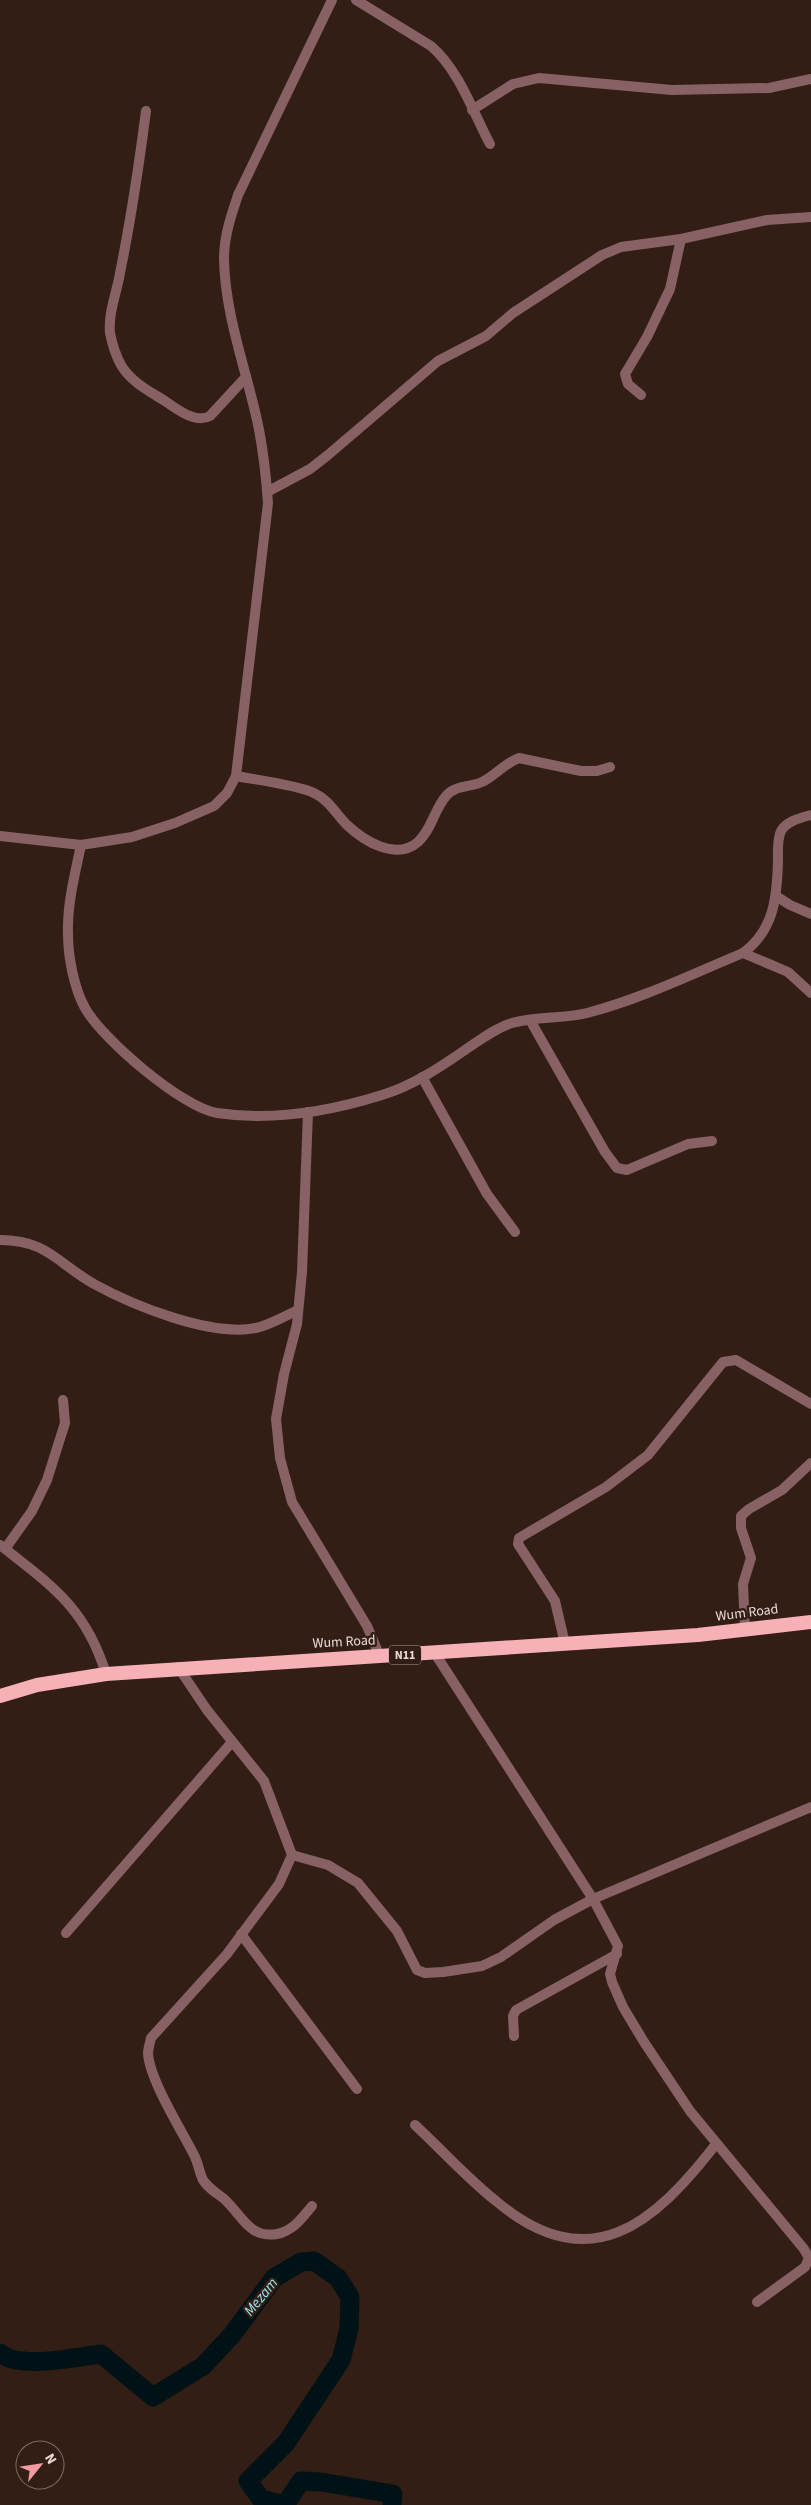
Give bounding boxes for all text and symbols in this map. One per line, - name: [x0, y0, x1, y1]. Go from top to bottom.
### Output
- street label: Wum Road: [714, 1599, 780, 1627]
- street label: Wum Road: [312, 1630, 376, 1654]
- road number: N11: [389, 1646, 421, 1664]
- water label: Mezam: [239, 2273, 283, 2321]
- north arrow: [15, 2440, 65, 2490]
- text: N: [39, 2450, 61, 2468]

